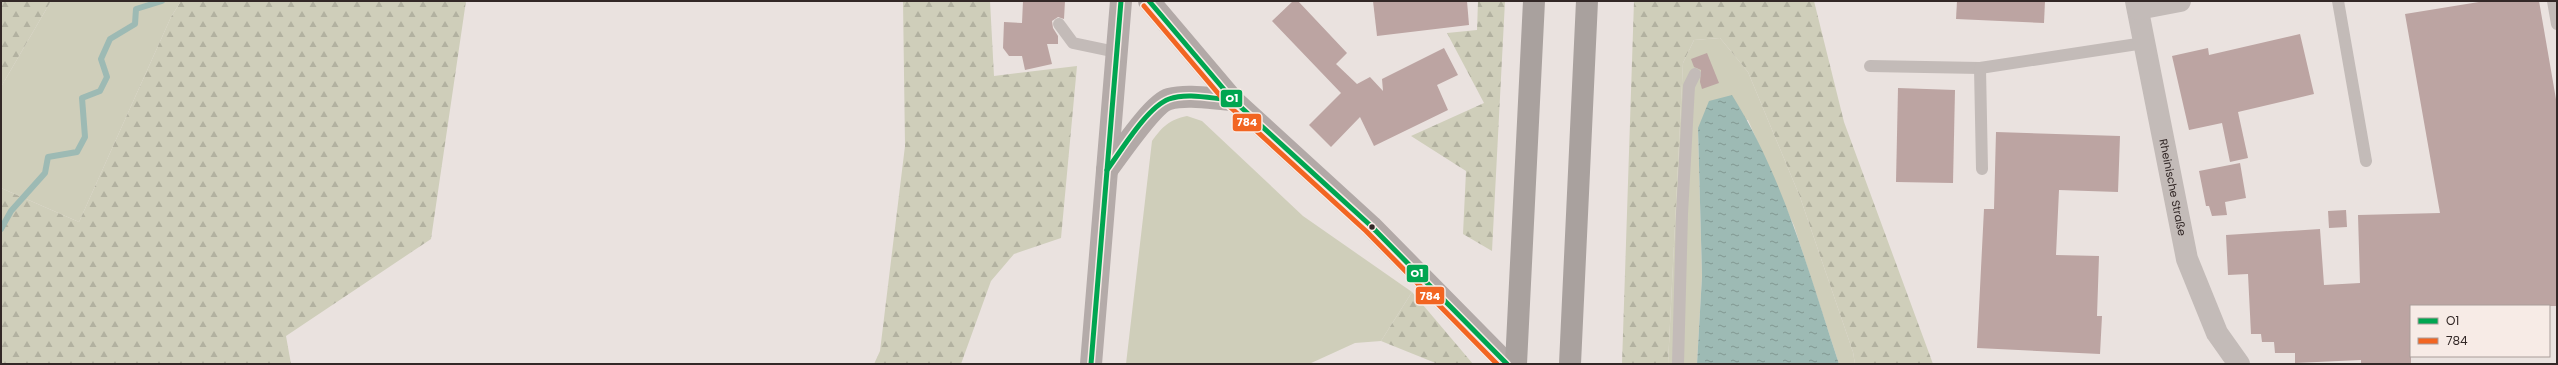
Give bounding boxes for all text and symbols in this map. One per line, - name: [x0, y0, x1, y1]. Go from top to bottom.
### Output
- line badge: O1: [1220, 89, 1243, 108]
- text: O1: [1226, 90, 1238, 106]
- line badge: 784: [1232, 113, 1262, 132]
- text: 784: [1237, 114, 1258, 130]
- street label: Rheinische Straße: [2155, 137, 2190, 238]
- unlabelled marker: [1367, 222, 1377, 232]
- line badge: O1: [1406, 264, 1429, 283]
- text: O1: [1411, 265, 1423, 281]
- line badge: 784: [1415, 286, 1445, 305]
- text: 784: [1420, 288, 1441, 304]
- legend: [2410, 305, 2550, 357]
- text: O1: [2446, 312, 2459, 329]
- text: 784: [2446, 332, 2468, 349]

